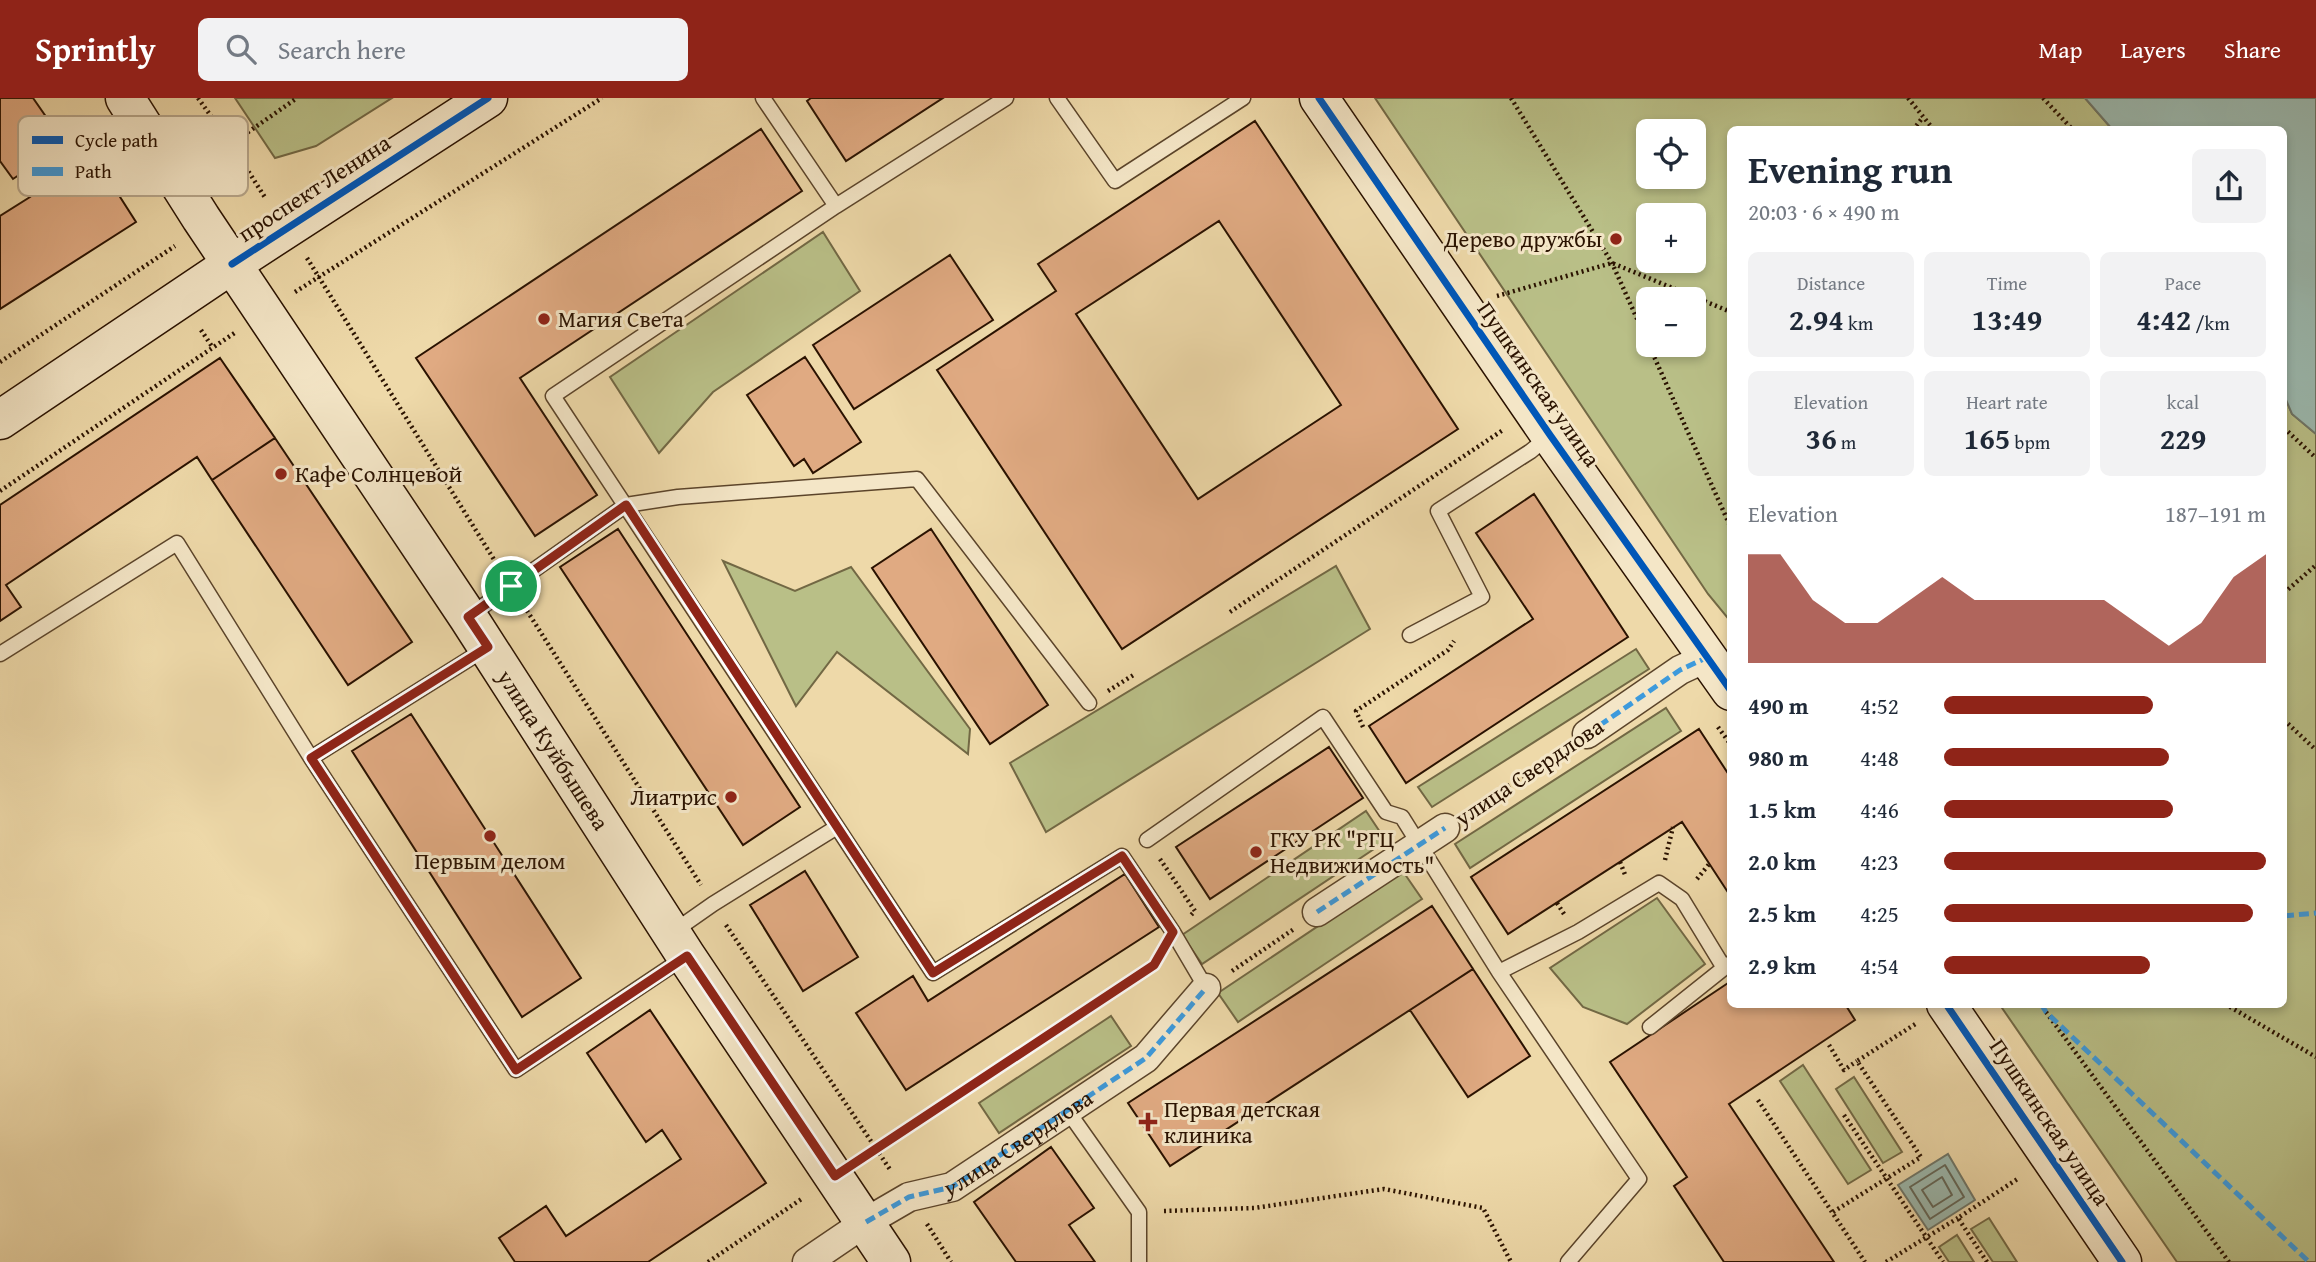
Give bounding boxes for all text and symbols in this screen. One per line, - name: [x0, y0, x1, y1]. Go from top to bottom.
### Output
- search box: [198, 18, 688, 81]
- text: Sprintly: [35, 25, 156, 73]
- icon: search: [222, 30, 260, 68]
- text: Search here: [278, 30, 406, 69]
- text: Map: [2039, 32, 2082, 67]
- text: Layers: [2120, 32, 2186, 67]
- text: Share: [2224, 32, 2281, 67]
- legend: [18, 116, 248, 196]
- map controls: [1636, 119, 1706, 357]
- button: locate: [1636, 119, 1706, 189]
- text: Cycle path: [75, 126, 158, 154]
- street label: проспект Ленина: [231, 126, 397, 249]
- text: Evening run: [1748, 141, 1952, 197]
- button: share: [2192, 149, 2266, 223]
- text: Path: [75, 157, 112, 185]
- text: 20:03 · 6 × 490 m: [1748, 195, 1900, 228]
- button: +: [1636, 203, 1706, 273]
- place label: Дерево дружбы: [1443, 222, 1602, 255]
- marker: Дерево дружбы: [1608, 231, 1624, 247]
- text: Distance: [1797, 269, 1865, 297]
- text: Time: [1987, 269, 2027, 297]
- text: Pace: [2165, 269, 2201, 297]
- button: −: [1636, 287, 1706, 357]
- street label: Пушкинская улица: [1470, 294, 1609, 473]
- text: 2.94: [1789, 297, 1844, 341]
- text: 13:49: [1972, 297, 2042, 341]
- text: 4:42: [2136, 297, 2191, 341]
- place label: Магия Света: [558, 302, 684, 335]
- text: km: [1844, 309, 1873, 337]
- text: /km: [2191, 309, 2230, 337]
- marker: Магия Света: [536, 311, 552, 327]
- text: Elevation: [1794, 388, 1868, 416]
- text: Heart rate: [1966, 388, 2048, 416]
- text: kcal: [2167, 388, 2199, 416]
- text: 36: [1806, 416, 1837, 460]
- text: 165: [1964, 416, 2010, 460]
- text: 229: [2160, 416, 2206, 460]
- text: m: [1837, 428, 1856, 456]
- text: bpm: [2010, 428, 2050, 456]
- place label: Кафе Солнцевой: [295, 457, 462, 490]
- marker: Кафе Солнцевой: [273, 466, 289, 482]
- text: Elevation: [1748, 497, 1838, 530]
- text: 187–191 m: [2165, 497, 2266, 530]
- pin: [481, 556, 541, 616]
- icon: arrive: [492, 567, 530, 605]
- street label: улица Куйбышева: [489, 662, 618, 836]
- text: 490 m: [1748, 689, 1809, 722]
- text: 4:52: [1860, 689, 1899, 722]
- street label: улица Свердлова: [1447, 709, 1610, 834]
- text: 980 m: [1748, 741, 1809, 774]
- text: 4:48: [1860, 741, 1899, 774]
- place label: Лиатрис: [630, 780, 717, 813]
- marker: Лиатрис: [723, 789, 739, 805]
- text: 1.5 km: [1748, 793, 1816, 826]
- text: 4:46: [1860, 793, 1899, 826]
- place label: ГКУ РК "РГЦ Недвижимость": [1270, 822, 1434, 881]
- marker: Первым делом: [482, 828, 498, 844]
- place label: Первым делом: [415, 844, 565, 877]
- marker: ГКУ РК "РГЦ Недвижимость": [1248, 844, 1264, 860]
- text: 2.0 km: [1748, 845, 1816, 878]
- text: 4:23: [1860, 845, 1899, 878]
- text: 2.5 km: [1748, 897, 1816, 930]
- text: 4:25: [1860, 897, 1899, 930]
- text: 2.9 km: [1748, 949, 1816, 982]
- text: 4:54: [1860, 949, 1899, 982]
- street label: Пушкинская улица: [1982, 1032, 2119, 1212]
- street label: улица Свердлова: [940, 1081, 1099, 1205]
- place label: Первая детская клиника: [1164, 1092, 1320, 1151]
- marker: Первая детская клиника: [1138, 1112, 1158, 1132]

